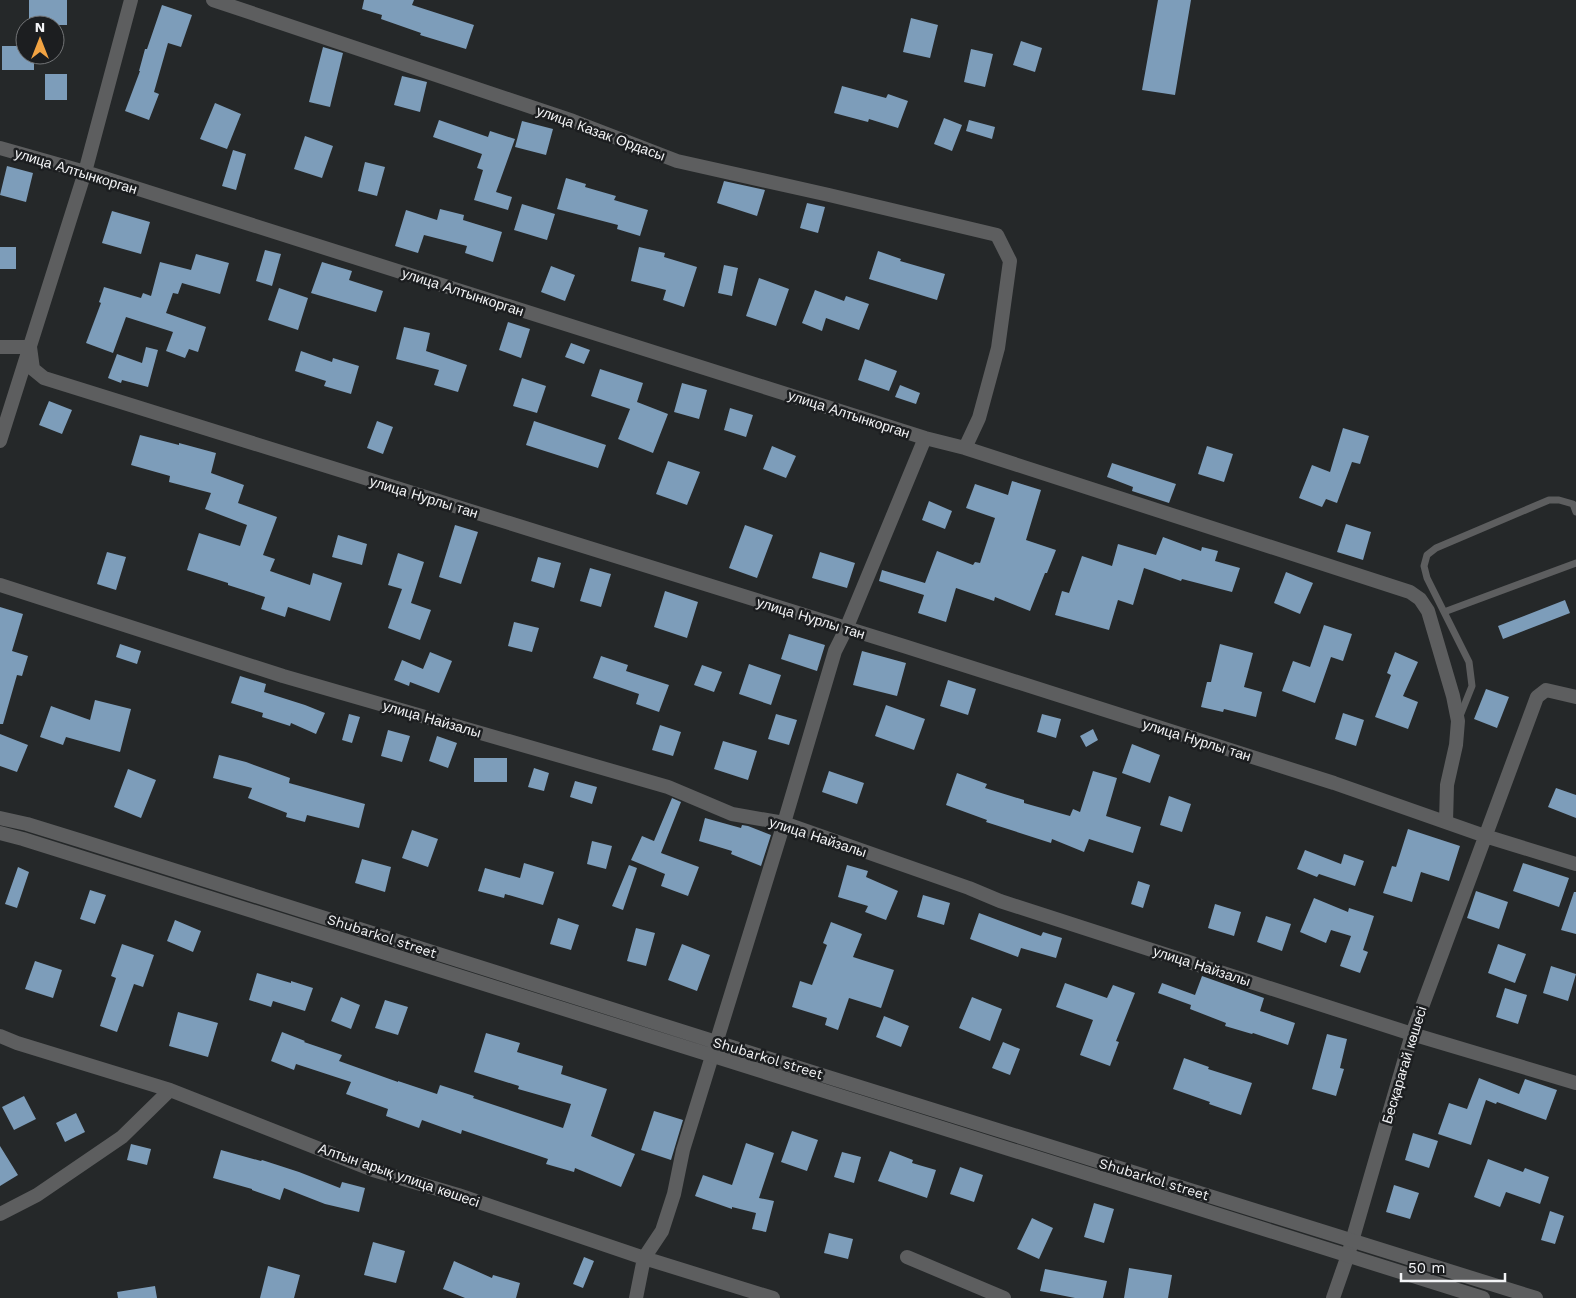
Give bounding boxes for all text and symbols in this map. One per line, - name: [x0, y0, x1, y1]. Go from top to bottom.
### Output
- north arrow: [15, 15, 65, 65]
- text: N: [35, 19, 45, 35]
- street label: улица Казак Ордасы: [535, 102, 667, 164]
- street label: улица Алтынкорган: [13, 145, 139, 197]
- street label: улица Алтынкорган: [400, 265, 526, 319]
- street label: улица Алтынкорган: [786, 387, 912, 441]
- street label: улица Нурлы тан: [368, 473, 480, 521]
- street label: улица Нурлы тан: [755, 594, 867, 642]
- street label: улица Найзалы: [381, 697, 483, 741]
- street label: улица Нурлы тан: [1141, 716, 1253, 764]
- street label: улица Найзалы: [767, 814, 869, 860]
- street label: Shubarkol street: [325, 911, 439, 961]
- street label: улица Найзалы: [1151, 943, 1253, 989]
- street label: Бесқарағай көшесі: [1379, 1004, 1429, 1126]
- street label: Shubarkol street: [711, 1034, 825, 1082]
- street label: Алтын арық улица көшесі: [316, 1140, 482, 1210]
- street label: Shubarkol street: [1097, 1155, 1211, 1203]
- scale bar: [1401, 1250, 1505, 1282]
- text: 50 m: [1408, 1259, 1445, 1277]

